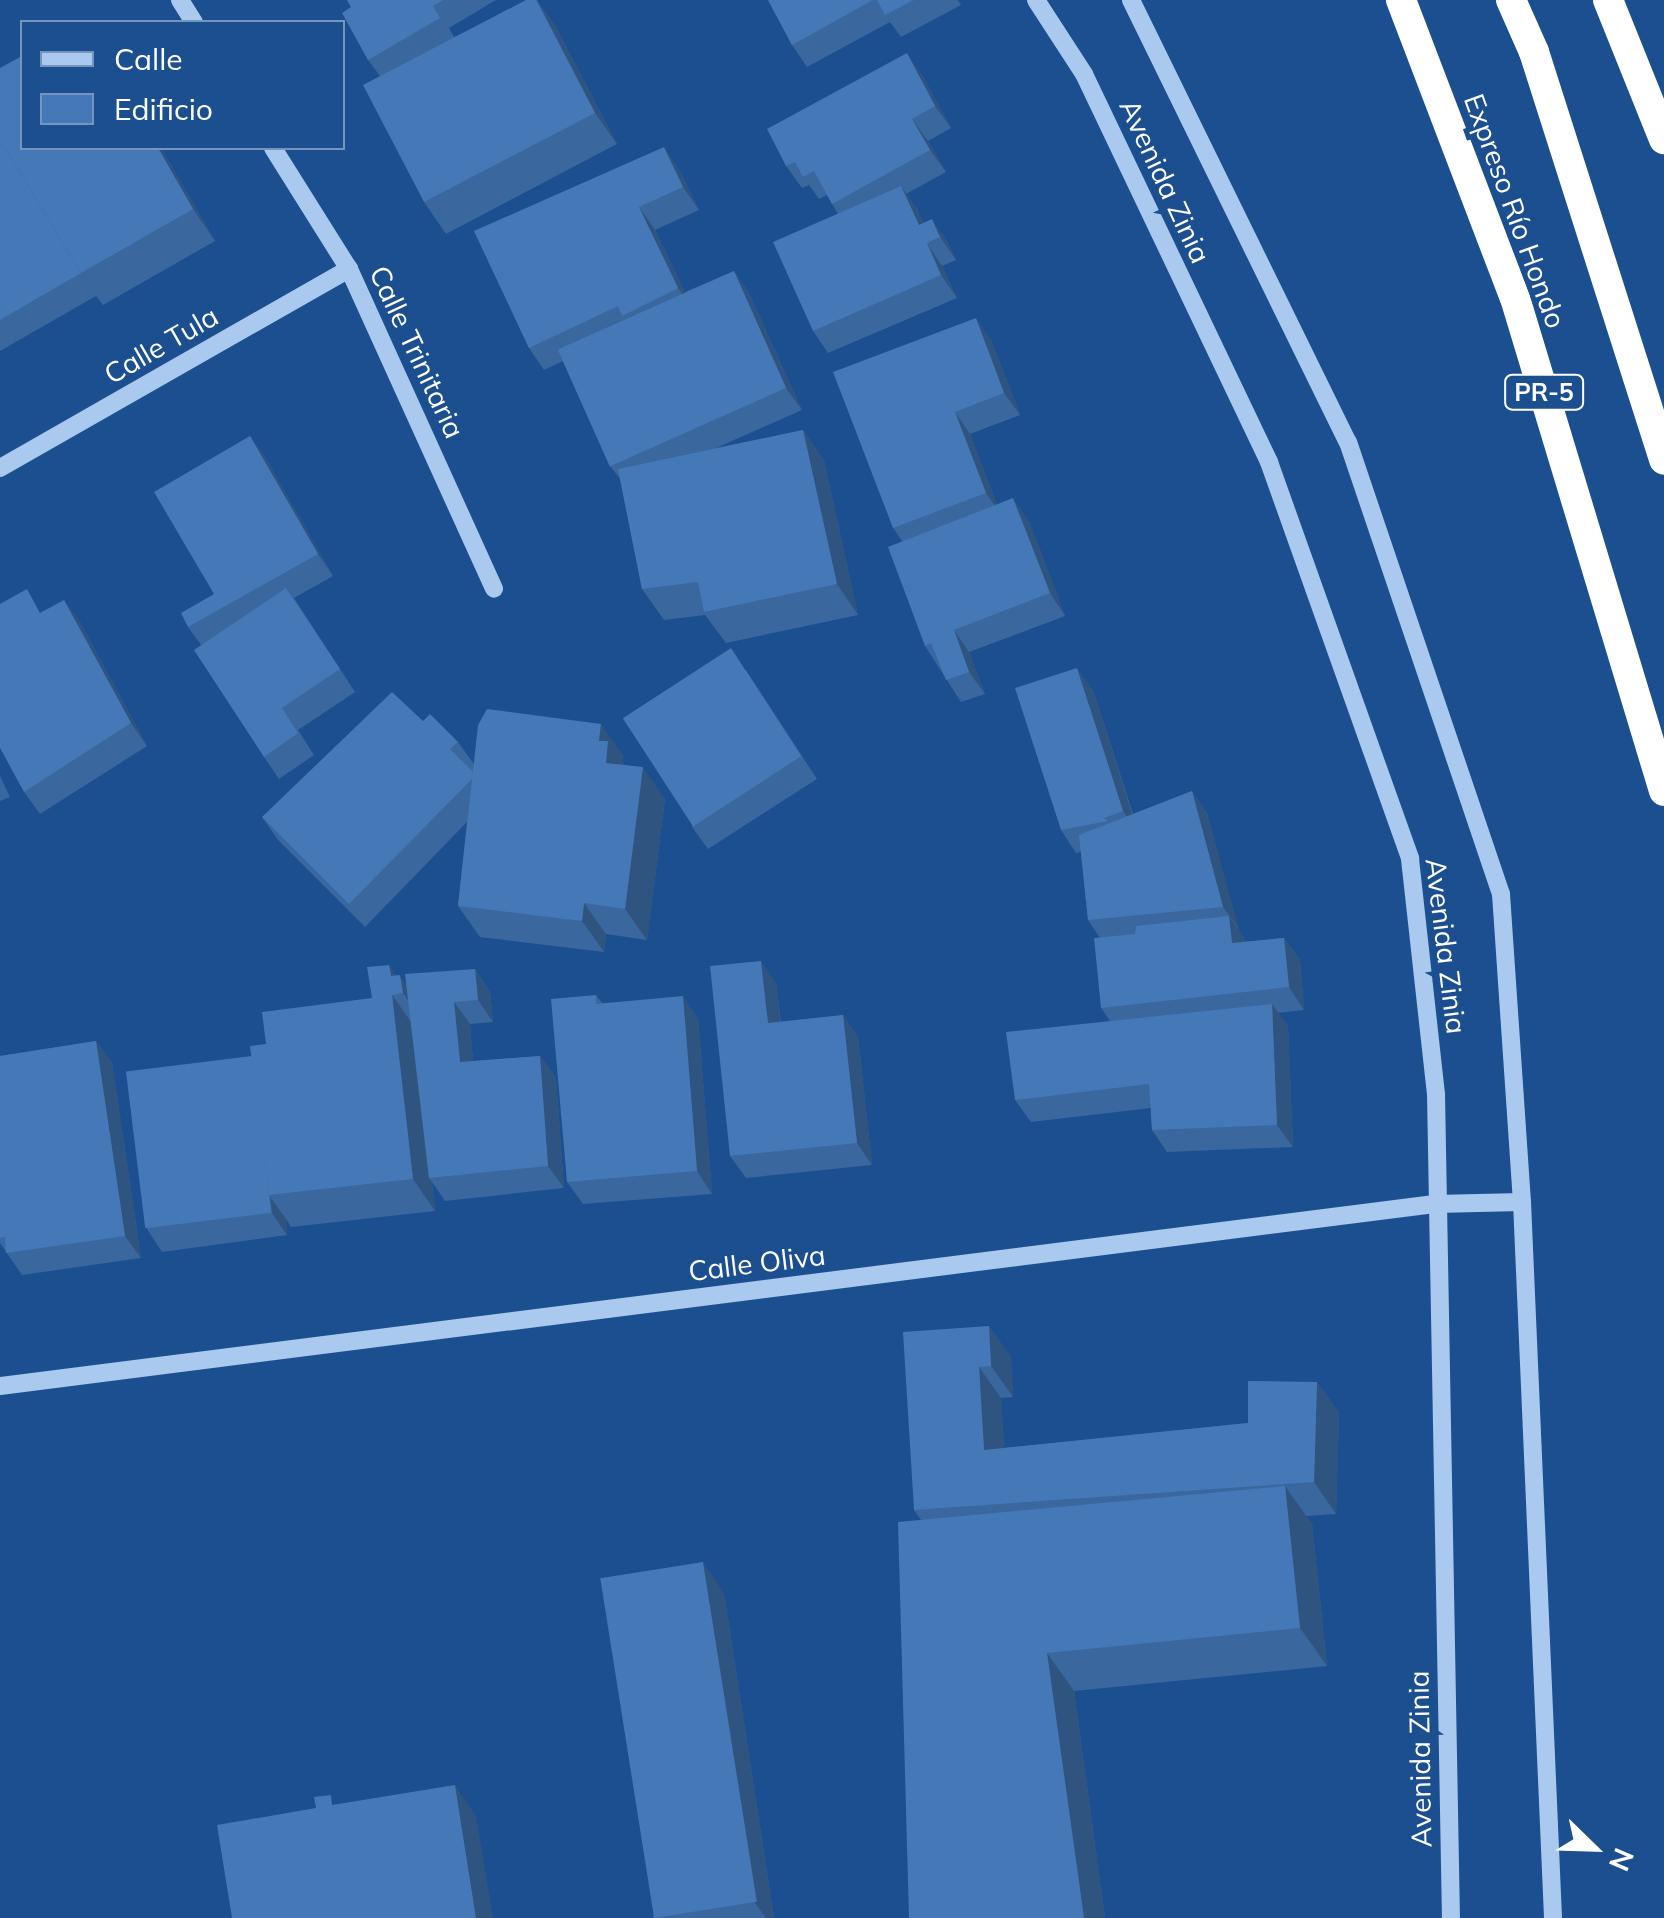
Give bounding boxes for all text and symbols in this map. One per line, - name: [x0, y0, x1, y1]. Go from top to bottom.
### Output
- legend: [20, 20, 345, 150]
- text: Calle: [114, 40, 183, 78]
- street label: Expreso Río Hondo: [1457, 89, 1573, 333]
- text: Edificio: [114, 90, 213, 128]
- street label: Avenida Zinia: [1112, 94, 1218, 268]
- street label: Calle Trinitaria: [362, 260, 472, 444]
- street label: Calle Tula: [98, 299, 224, 391]
- road number: PR-5: [1504, 372, 1584, 412]
- street label: Avenida Zinia: [1419, 856, 1473, 1036]
- street label: Calle Oliva: [687, 1238, 827, 1288]
- street label: Avenida Zinia: [1402, 1670, 1438, 1848]
- north arrow: [1544, 1798, 1644, 1898]
- text: N: [1602, 1843, 1642, 1876]

